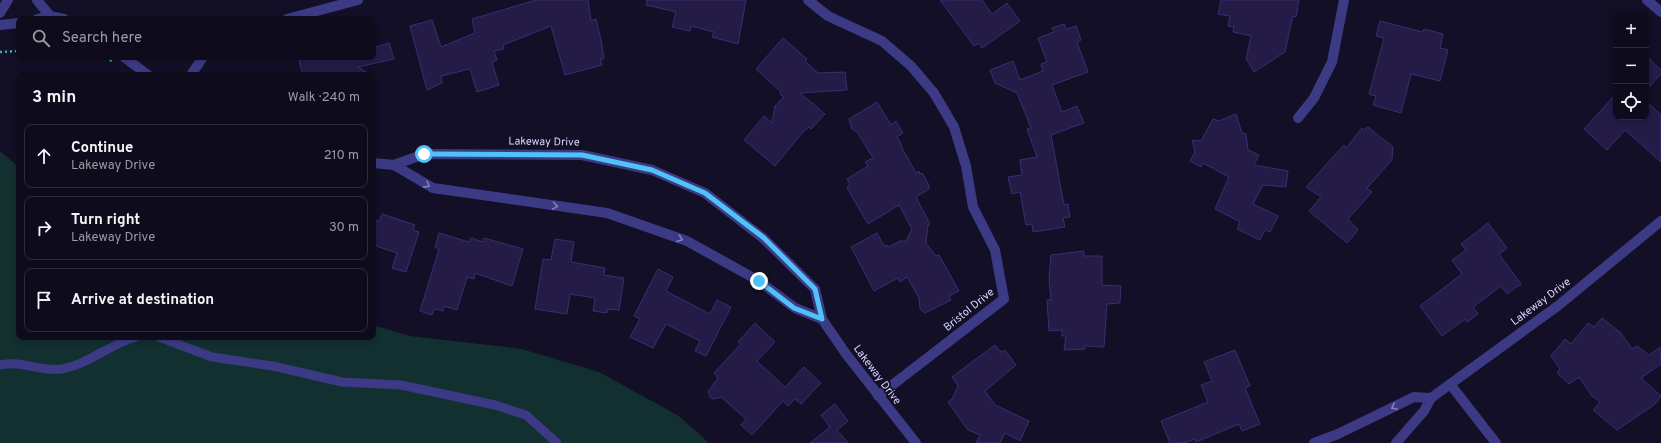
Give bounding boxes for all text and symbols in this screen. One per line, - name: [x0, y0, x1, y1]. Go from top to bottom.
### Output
- map controls: [1613, 12, 1649, 120]
- button: +: [1613, 12, 1649, 48]
- search box: [16, 16, 376, 60]
- icon: search: [30, 27, 52, 49]
- text: Search here: [62, 29, 142, 48]
- button: −: [1613, 48, 1649, 84]
- button: locate: [1613, 84, 1649, 120]
- text: 3 min: [32, 87, 76, 109]
- text: Walk · 240 m: [288, 90, 360, 106]
- street label: Lakeway Drive: [508, 134, 580, 150]
- text: Continue: [71, 139, 133, 158]
- icon: ahead: [33, 145, 55, 167]
- route start: [415, 145, 433, 163]
- text: 210 m: [324, 148, 359, 164]
- text: Lakeway Drive: [71, 158, 155, 174]
- one-way arrow: [423, 180, 430, 187]
- one-way arrow: [552, 201, 558, 210]
- text: Turn right: [71, 211, 140, 230]
- icon: right: [33, 217, 55, 239]
- text: 30 m: [329, 220, 359, 236]
- text: Lakeway Drive: [71, 230, 155, 246]
- one-way arrow: [677, 234, 684, 242]
- route end: [750, 272, 768, 290]
- street label: Lakeway Drive: [1508, 275, 1574, 329]
- street label: Bristol Drive: [941, 285, 997, 335]
- icon: arrive: [33, 289, 55, 311]
- text: Arrive at destination: [71, 291, 214, 310]
- street label: Lakeway Drive: [850, 342, 904, 408]
- one-way arrow: [1391, 402, 1399, 410]

